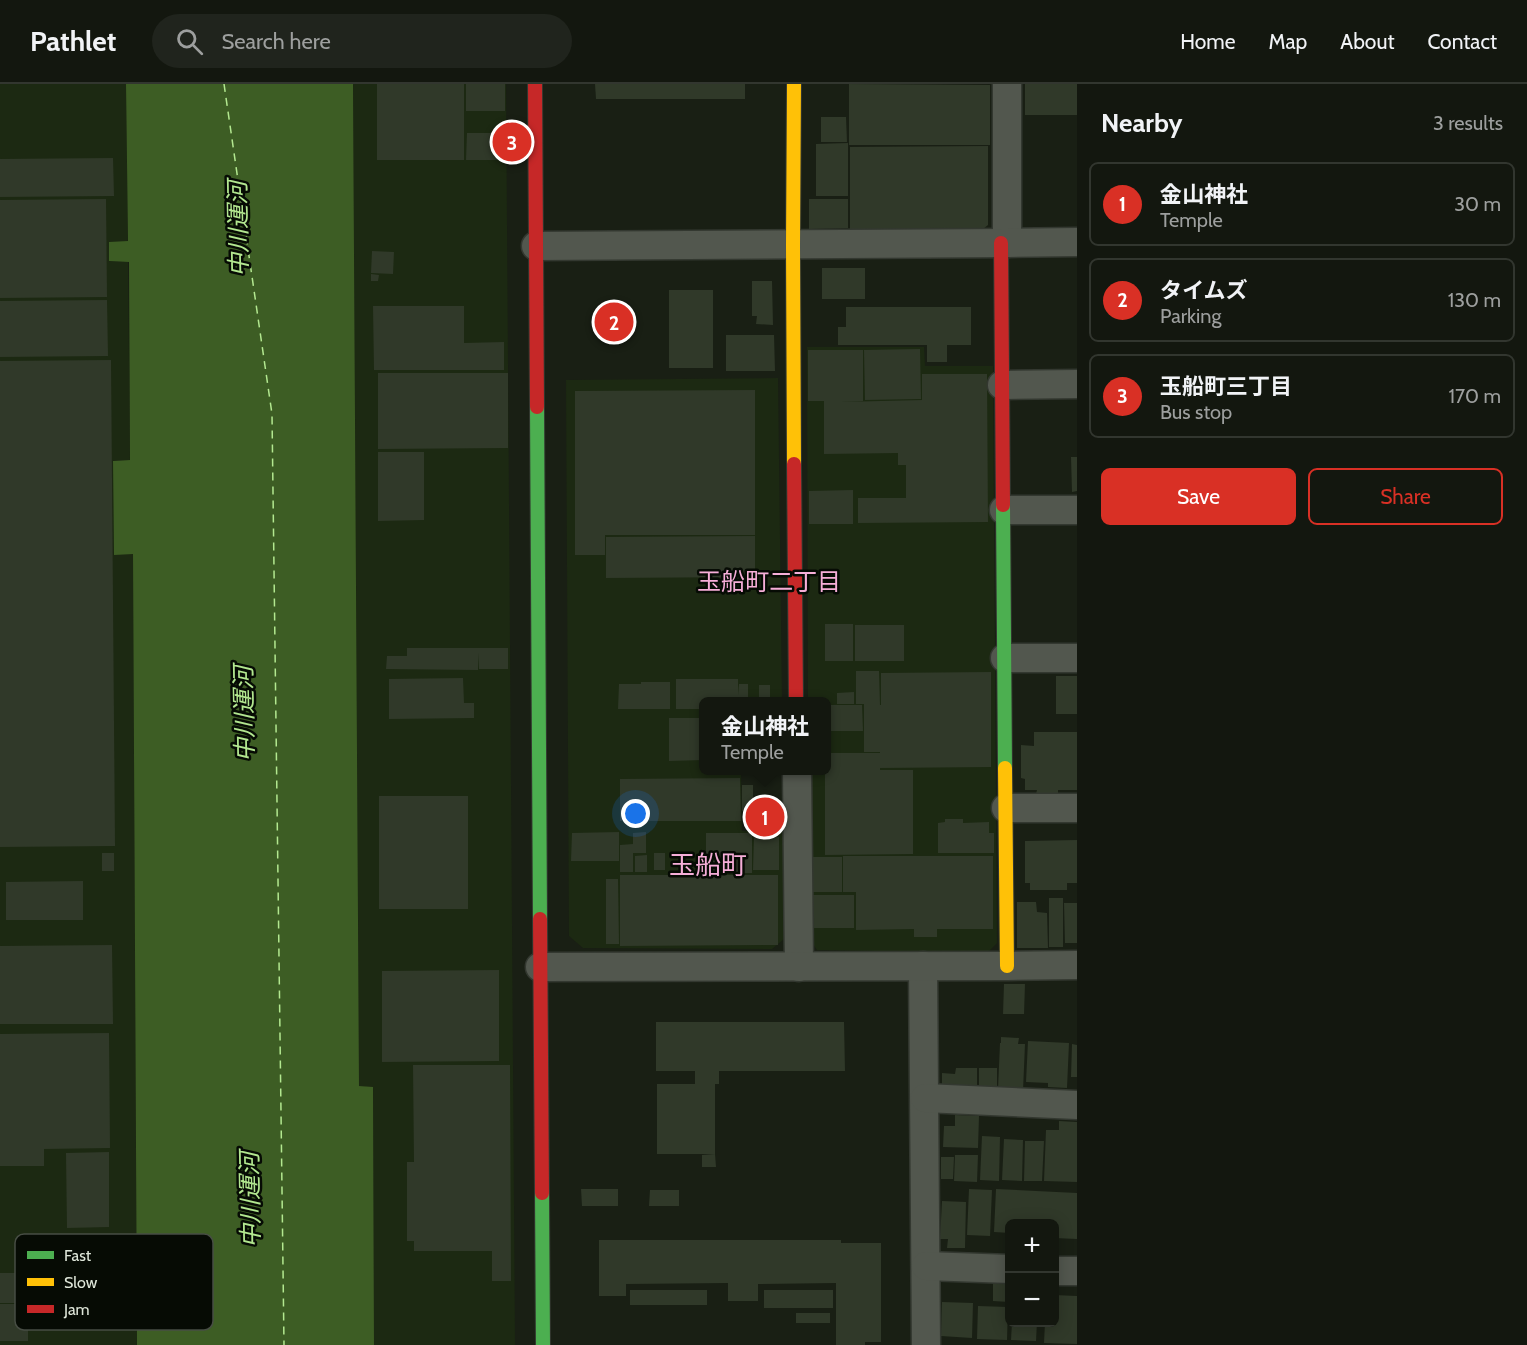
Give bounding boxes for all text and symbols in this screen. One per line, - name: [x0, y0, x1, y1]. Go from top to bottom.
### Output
- search box: [152, 14, 572, 68]
- text: Pathlet: [30, 24, 116, 58]
- icon: search: [173, 25, 206, 58]
- text: Search here: [221, 28, 331, 55]
- text: Home: [1180, 29, 1236, 54]
- text: Map: [1269, 29, 1307, 54]
- text: About: [1340, 29, 1394, 54]
- text: Contact: [1427, 29, 1497, 54]
- text: Nearby: [1101, 107, 1182, 139]
- text: 3 results: [1433, 111, 1503, 135]
- pin: 3: [492, 120, 532, 164]
- water label: 中川運河: [223, 177, 253, 277]
- text: 金山神社: [1160, 181, 1248, 208]
- text: 1: [1119, 192, 1126, 216]
- text: 30 m: [1454, 192, 1501, 216]
- text: Temple: [1160, 208, 1223, 232]
- text: タイムズ: [1160, 277, 1248, 304]
- text: 2: [1117, 288, 1128, 312]
- text: 130 m: [1448, 288, 1501, 312]
- pin: 2: [594, 300, 634, 344]
- text: Parking: [1160, 304, 1221, 328]
- text: 玉船町三丁目: [1160, 373, 1292, 400]
- text: 3: [1117, 384, 1128, 408]
- text: 170 m: [1449, 384, 1501, 408]
- text: Bus stop: [1160, 400, 1232, 424]
- button: Save: [1101, 468, 1296, 525]
- button: Share: [1308, 468, 1503, 525]
- district label: 玉船町二丁目: [697, 567, 841, 596]
- water label: 中川運河: [229, 662, 259, 762]
- popup: [699, 697, 831, 775]
- text: 金山神社: [721, 713, 809, 740]
- text: Temple: [721, 740, 784, 764]
- pin: 1: [746, 794, 784, 840]
- your location: [621, 799, 650, 828]
- district label: 玉船町: [669, 849, 747, 881]
- water label: 中川運河: [235, 1148, 265, 1248]
- map controls: [1005, 1219, 1059, 1327]
- button: +: [1005, 1219, 1059, 1273]
- legend: [15, 1234, 213, 1330]
- text: Fast: [64, 1246, 92, 1265]
- text: Slow: [64, 1273, 98, 1292]
- button: −: [1005, 1273, 1059, 1327]
- text: Jam: [63, 1300, 90, 1319]

